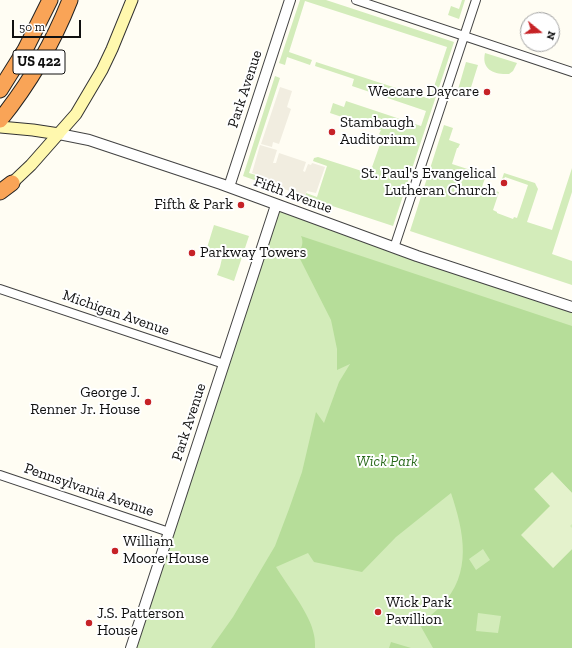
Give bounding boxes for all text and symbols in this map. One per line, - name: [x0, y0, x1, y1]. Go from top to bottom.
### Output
- scale bar: [14, 12, 83, 38]
- north arrow: [520, 12, 560, 52]
- text: 50 m: [19, 20, 45, 34]
- text: N: [543, 30, 558, 42]
- street label: Park Avenue: [224, 48, 266, 130]
- road number: US 422: [13, 50, 65, 74]
- place label: Weecare Daycare: [368, 83, 479, 101]
- marker: Weecare Daycare: [482, 87, 492, 97]
- place label: Stambaugh Auditorium: [340, 114, 415, 149]
- marker: Stambaugh Auditorium: [327, 127, 337, 137]
- place label: St. Paul's Evangelical Lutheran Church: [361, 165, 496, 200]
- street label: Fifth Avenue: [251, 172, 335, 218]
- marker: St. Paul's Evangelical Lutheran Church: [499, 178, 509, 188]
- place label: Fifth & Park: [154, 196, 233, 214]
- marker: Fifth & Park: [236, 200, 246, 210]
- place label: Parkway Towers: [200, 244, 306, 262]
- marker: Parkway Towers: [187, 248, 197, 258]
- street label: Michigan Avenue: [60, 286, 172, 340]
- street label: Park Avenue: [168, 381, 210, 463]
- place label: George J. Renner Jr. House: [30, 384, 140, 419]
- marker: George J. Renner Jr. House: [143, 397, 153, 407]
- park label: Wick Park: [356, 453, 418, 471]
- street label: Pennsylvania Avenue: [22, 459, 156, 521]
- place label: William Moore House: [123, 533, 209, 568]
- marker: William Moore House: [110, 546, 120, 556]
- place label: Wick Park Pavillion: [386, 594, 452, 629]
- place label: J.S. Patterson House: [97, 605, 184, 640]
- marker: Wick Park Pavillion: [373, 607, 383, 617]
- marker: J.S. Patterson House: [84, 618, 94, 628]

